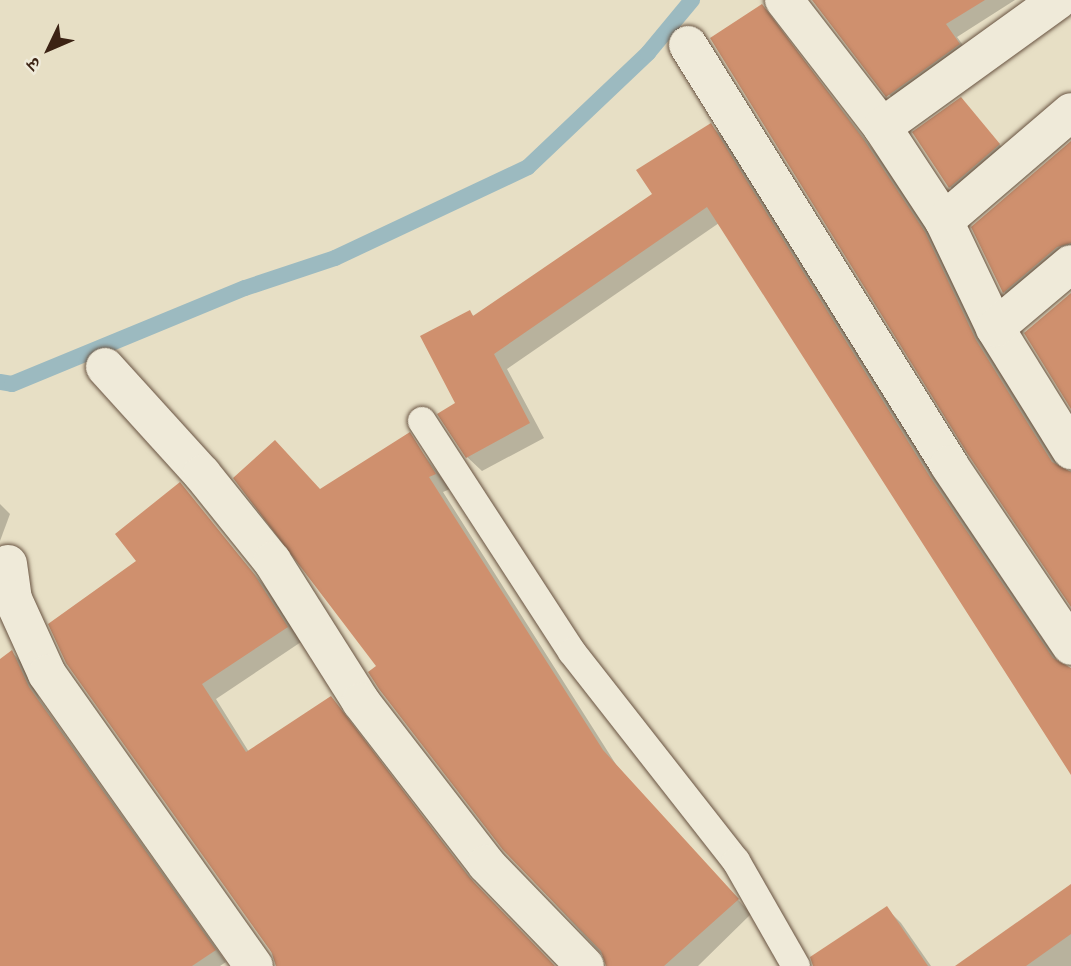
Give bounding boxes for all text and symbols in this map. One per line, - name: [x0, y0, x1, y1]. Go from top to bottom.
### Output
- north arrow: [14, 14, 84, 84]
- text: उ: [21, 52, 46, 76]

